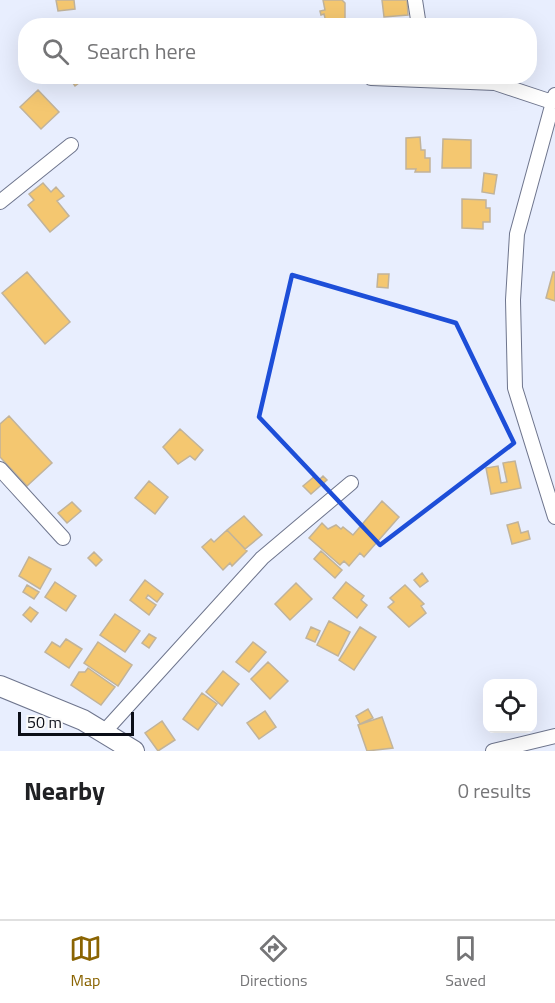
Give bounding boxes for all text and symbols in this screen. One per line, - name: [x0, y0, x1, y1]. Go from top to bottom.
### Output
- search box: [18, 18, 537, 84]
- text: Search here: [87, 34, 196, 68]
- icon: search: [39, 35, 72, 68]
- map controls: [483, 679, 537, 733]
- button: locate: [483, 679, 537, 733]
- scale bar: [18, 709, 134, 736]
- text: 50 m: [27, 710, 62, 734]
- text: Nearby: [24, 771, 105, 810]
- text: 0 results: [458, 775, 531, 806]
- tab: Map: [69, 932, 102, 992]
- tab: Directions: [240, 932, 308, 992]
- tab: Saved: [445, 932, 486, 992]

